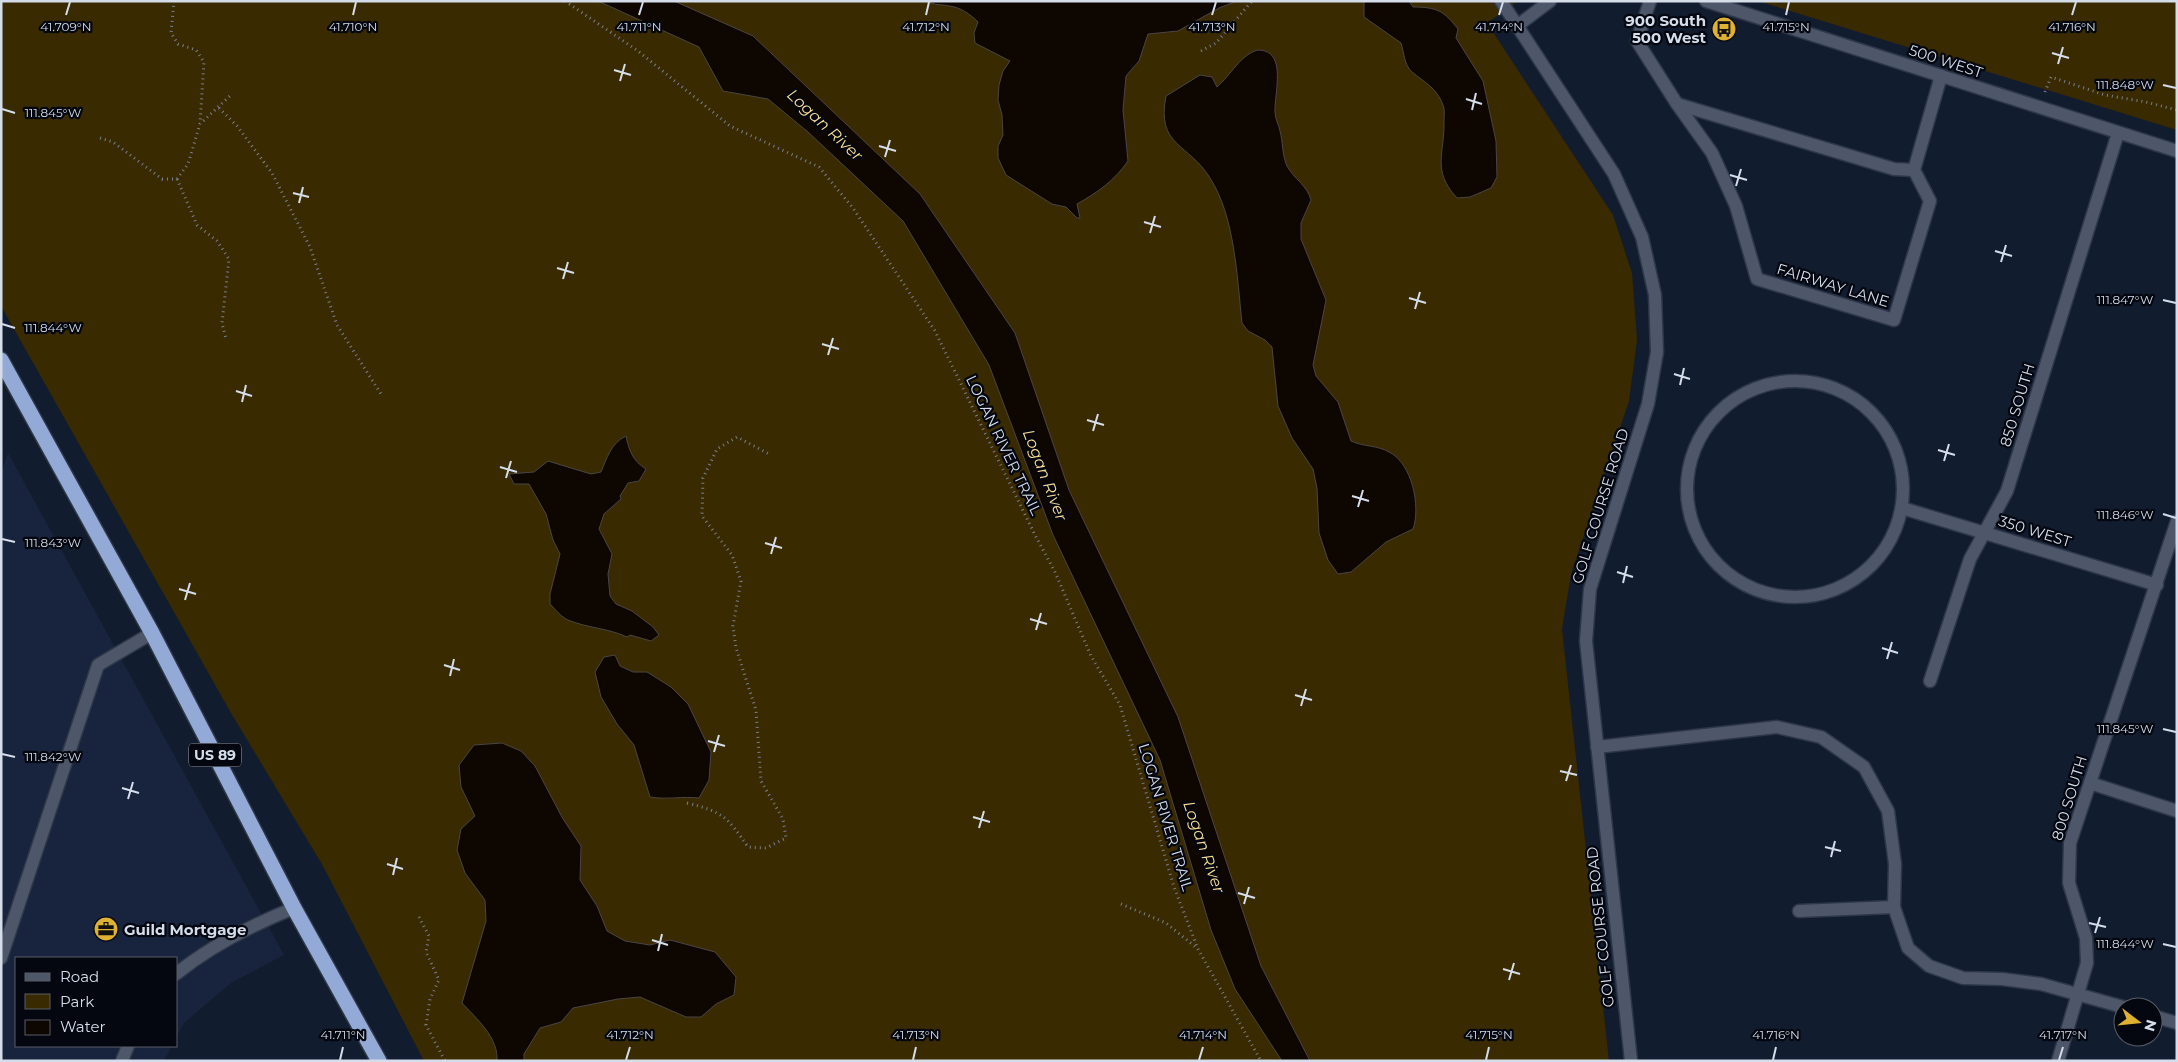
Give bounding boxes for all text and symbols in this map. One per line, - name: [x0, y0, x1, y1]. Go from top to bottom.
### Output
- place label: 900 South 500 West: [1625, 11, 1706, 47]
- bus stop icon: 900 South 500 West: [1711, 16, 1737, 42]
- text: 41.709°N: [40, 19, 92, 34]
- text: 41.710°N: [329, 19, 377, 34]
- text: 41.711°N: [617, 19, 662, 34]
- text: 41.712°N: [902, 19, 950, 34]
- text: 41.713°N: [1188, 19, 1236, 34]
- text: 41.714°N: [1475, 19, 1523, 34]
- text: 41.715°N: [1762, 19, 1810, 34]
- text: 41.716°N: [2048, 19, 2096, 34]
- street label: 500 WEST: [1907, 40, 1986, 82]
- text: 111.848°W: [2096, 77, 2154, 92]
- water label: Logan River: [783, 85, 867, 165]
- text: 111.845°W: [25, 105, 81, 120]
- street label: FAIRWAY LANE: [1774, 259, 1892, 311]
- text: 111.847°W: [2097, 292, 2153, 307]
- text: 111.844°W: [24, 320, 82, 335]
- street label: 850 SOUTH: [1995, 361, 2039, 449]
- street label: LOGAN RIVER TRAIL: [962, 372, 1046, 518]
- street label: GOLF COURSE ROAD: [1567, 426, 1633, 586]
- water label: Logan River: [1019, 427, 1071, 524]
- text: 111.846°W: [2097, 507, 2154, 522]
- street label: 350 WEST: [1996, 511, 2074, 551]
- text: 111.843°W: [25, 535, 81, 550]
- text: 111.845°W: [2097, 721, 2153, 736]
- street label: LOGAN RIVER TRAIL: [1134, 741, 1198, 893]
- road number: US 89: [189, 744, 241, 766]
- text: 111.842°W: [25, 749, 81, 764]
- street label: 800 SOUTH: [2047, 753, 2091, 843]
- water label: Logan River: [1179, 798, 1229, 896]
- street label: GOLF COURSE ROAD: [1582, 846, 1618, 1008]
- office icon: Guild Mortgage: [93, 916, 119, 942]
- place label: Guild Mortgage: [124, 920, 246, 939]
- text: 111.844°W: [2096, 936, 2154, 951]
- legend: [15, 957, 178, 1047]
- text: Road: [60, 967, 99, 986]
- text: Park: [60, 992, 94, 1011]
- north arrow: [2113, 997, 2163, 1047]
- text: Water: [60, 1017, 106, 1036]
- text: N: [2140, 1018, 2161, 1034]
- text: 41.711°N: [321, 1027, 366, 1042]
- text: 41.712°N: [606, 1027, 654, 1042]
- text: 41.713°N: [892, 1027, 940, 1042]
- text: 41.714°N: [1179, 1027, 1227, 1042]
- text: 41.715°N: [1465, 1027, 1513, 1042]
- text: 41.716°N: [1752, 1027, 1800, 1042]
- text: 41.717°N: [2039, 1027, 2087, 1042]

